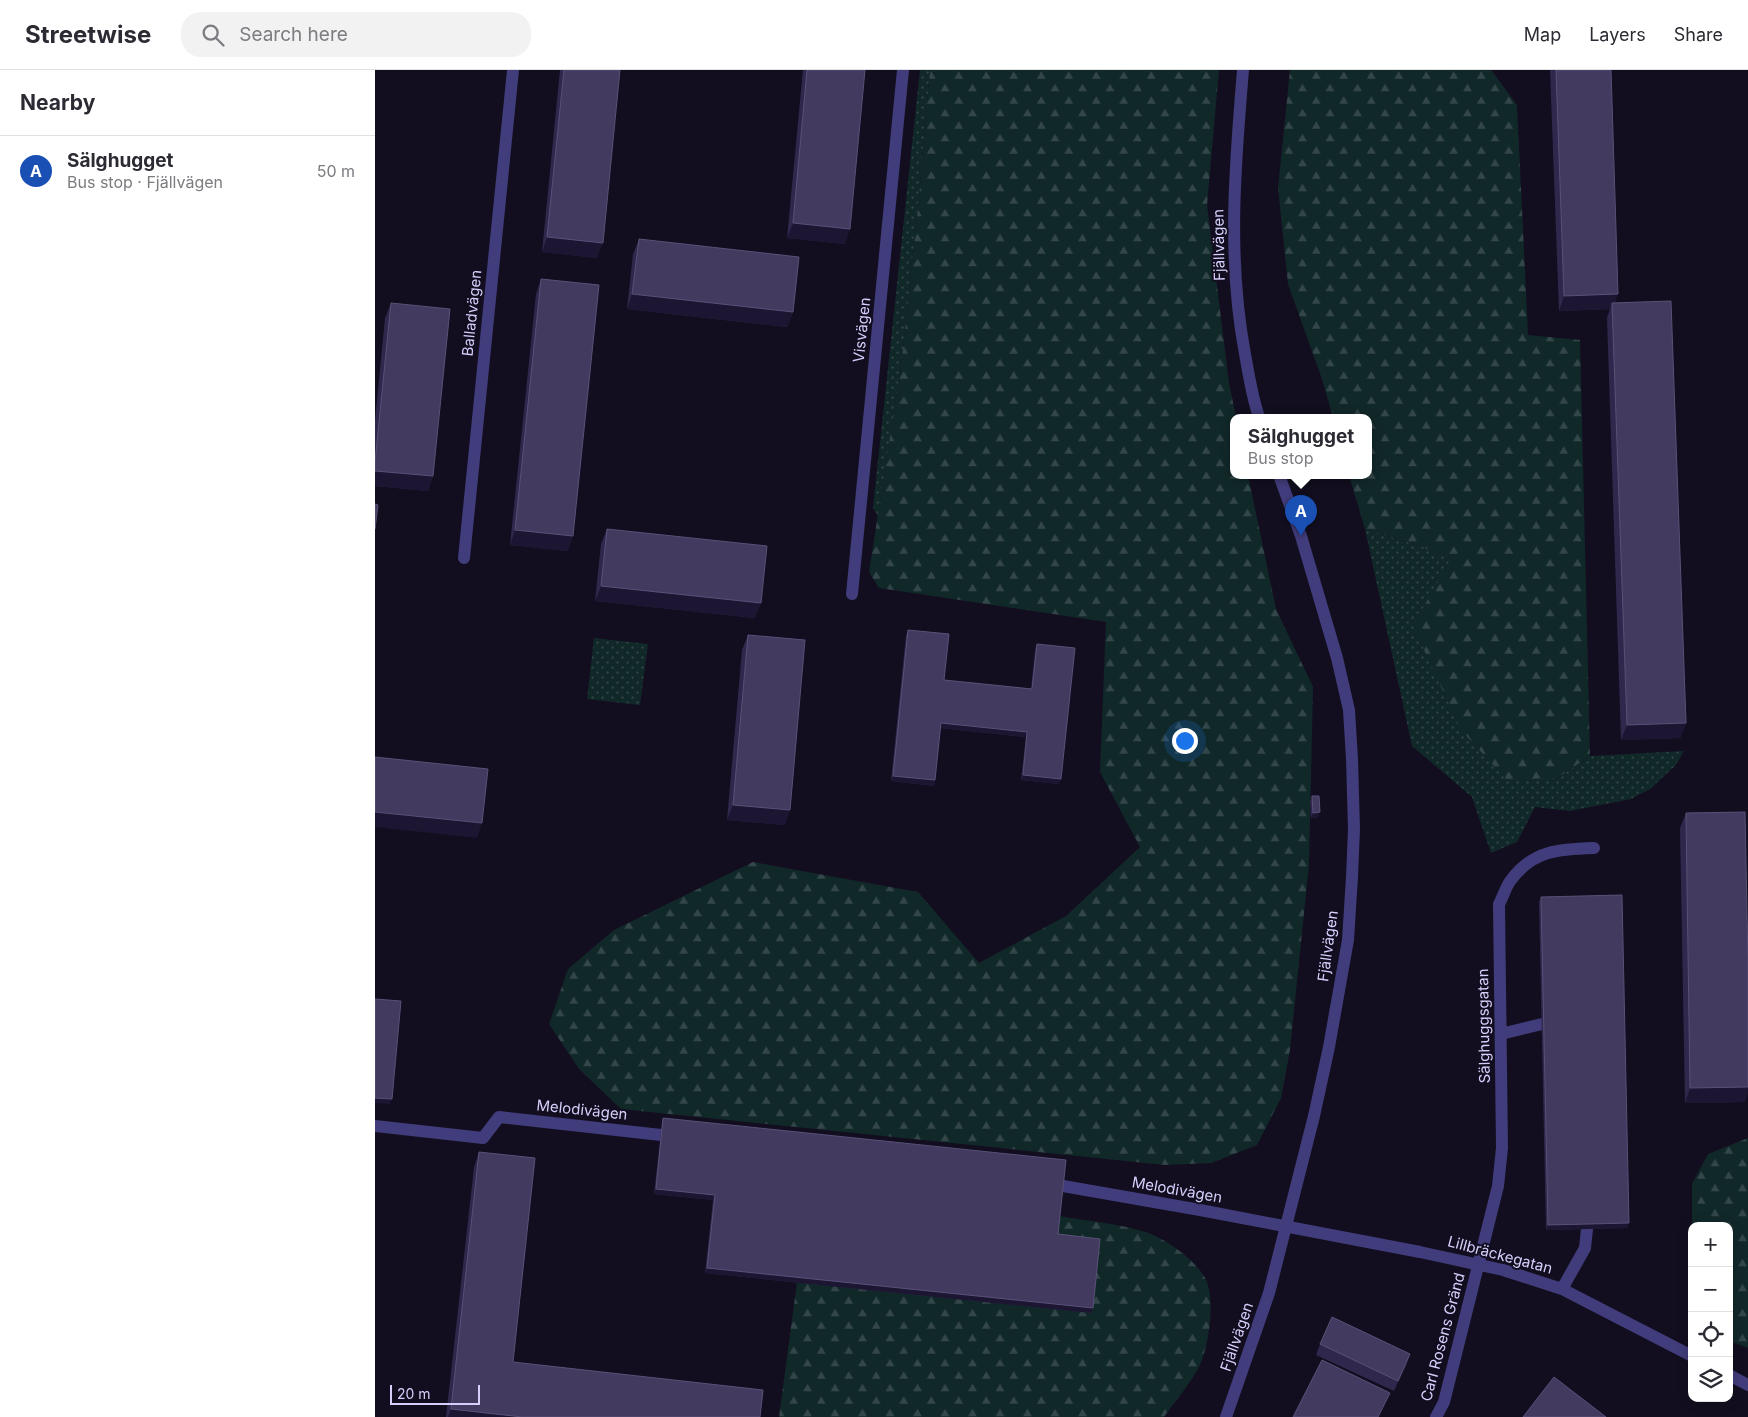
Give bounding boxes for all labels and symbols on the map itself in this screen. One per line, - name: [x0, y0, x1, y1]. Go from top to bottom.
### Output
- street label: Fjällvägen: [1208, 209, 1229, 281]
- street label: Balladvägen: [458, 269, 485, 357]
- street label: Visvägen: [849, 296, 874, 364]
- pin: A: [1285, 495, 1317, 536]
- your location: [1172, 728, 1198, 754]
- street label: Fjällvägen: [1313, 909, 1342, 983]
- street label: Sälghuggsgatan: [1473, 968, 1494, 1084]
- street label: Melodivägen: [536, 1095, 628, 1124]
- street label: Melodivägen: [1130, 1172, 1224, 1207]
- street label: Lillbräckegatan: [1446, 1231, 1555, 1278]
- street label: Carl Rosens Gränd: [1416, 1270, 1469, 1403]
- street label: Fjällvägen: [1216, 1300, 1257, 1374]
- scale bar: [390, 1382, 480, 1405]

